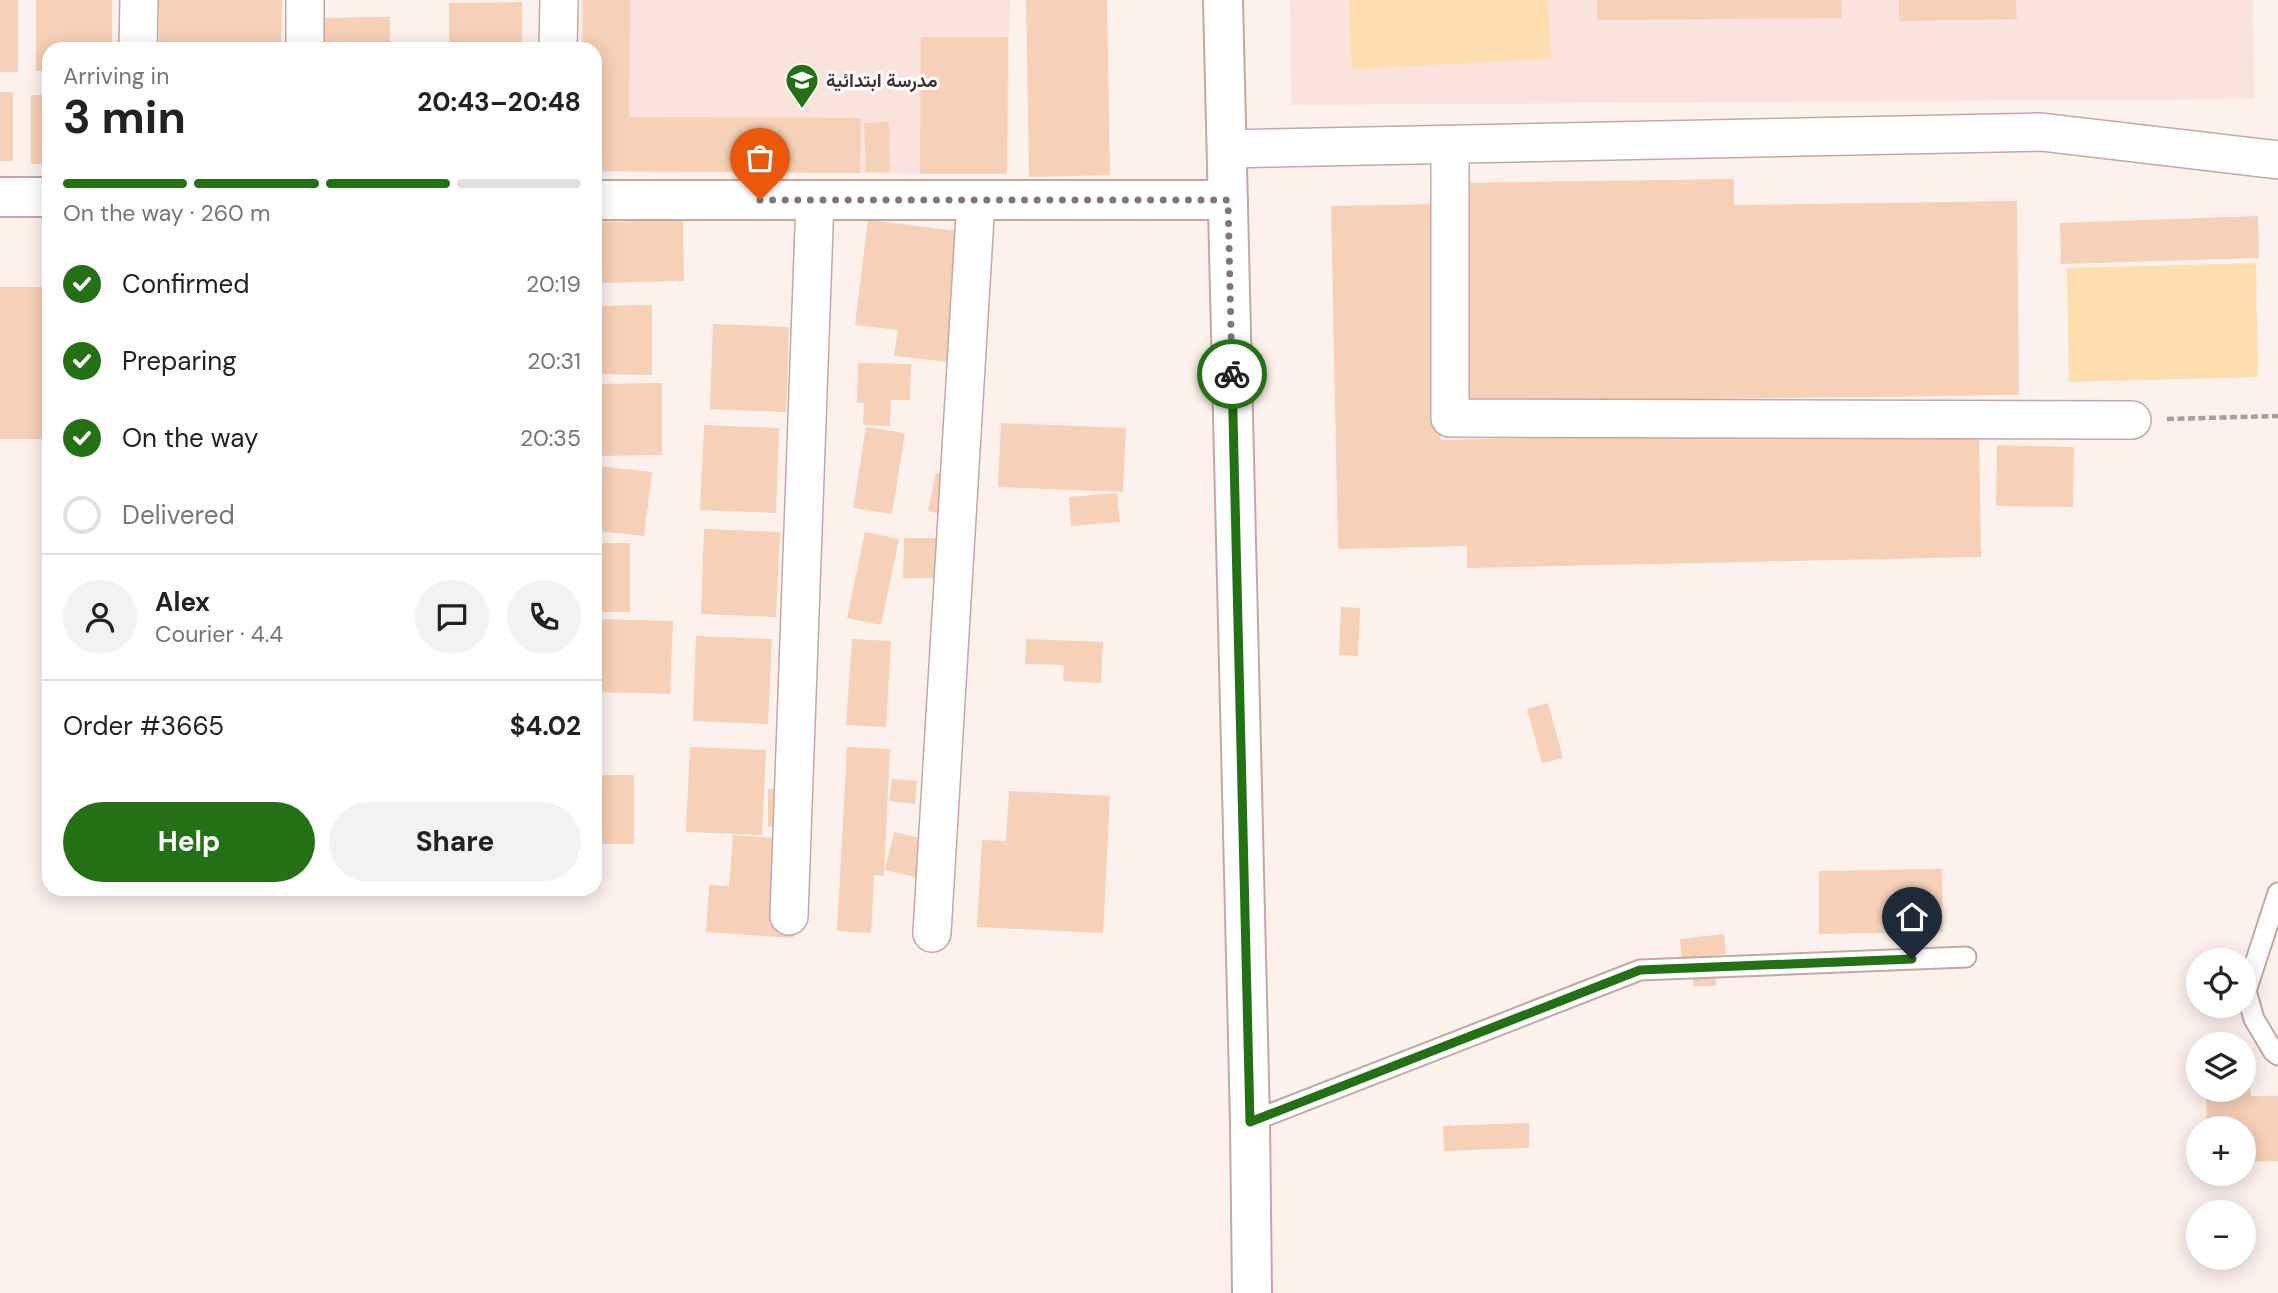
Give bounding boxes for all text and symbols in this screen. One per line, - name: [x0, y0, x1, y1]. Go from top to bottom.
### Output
- text: Arriving in: [63, 61, 169, 91]
- school or university icon: مدرسة ابتدائية: [783, 61, 821, 110]
- place label: مدرسة ابتدائية: [826, 68, 938, 93]
- text: 20:43–20:48: [417, 85, 581, 119]
- text: 3 min: [63, 87, 186, 147]
- pin: [730, 128, 790, 200]
- icon: bag: [741, 139, 779, 177]
- text: On the way · 260 m: [63, 198, 270, 228]
- icon: check: [63, 265, 101, 303]
- text: Confirmed: [122, 267, 249, 301]
- text: 20:19: [526, 269, 581, 299]
- courier: [1197, 339, 1267, 409]
- icon: check: [63, 342, 101, 380]
- text: Preparing: [122, 344, 237, 378]
- text: 20:31: [527, 346, 581, 376]
- icon: bike: [1213, 355, 1251, 393]
- icon: check: [63, 419, 101, 457]
- text: On the way: [122, 421, 258, 455]
- text: 20:35: [520, 423, 581, 453]
- text: Delivered: [122, 498, 235, 532]
- button: person: [63, 580, 137, 654]
- button: chat: [415, 580, 489, 654]
- button: phone: [507, 580, 581, 654]
- text: Alex: [155, 585, 210, 619]
- text: Courier · 4.4: [155, 619, 283, 649]
- text: Order #3665: [63, 709, 224, 743]
- text: $4.02: [510, 709, 581, 743]
- button: Help: [63, 802, 315, 882]
- button: Share: [329, 802, 581, 882]
- pin: [1882, 887, 1942, 959]
- icon: home: [1893, 898, 1931, 936]
- map controls: [2186, 948, 2256, 1270]
- button: locate: [2186, 948, 2256, 1018]
- button: layers: [2186, 1032, 2256, 1102]
- button: +: [2186, 1116, 2256, 1186]
- button: −: [2186, 1200, 2256, 1270]

